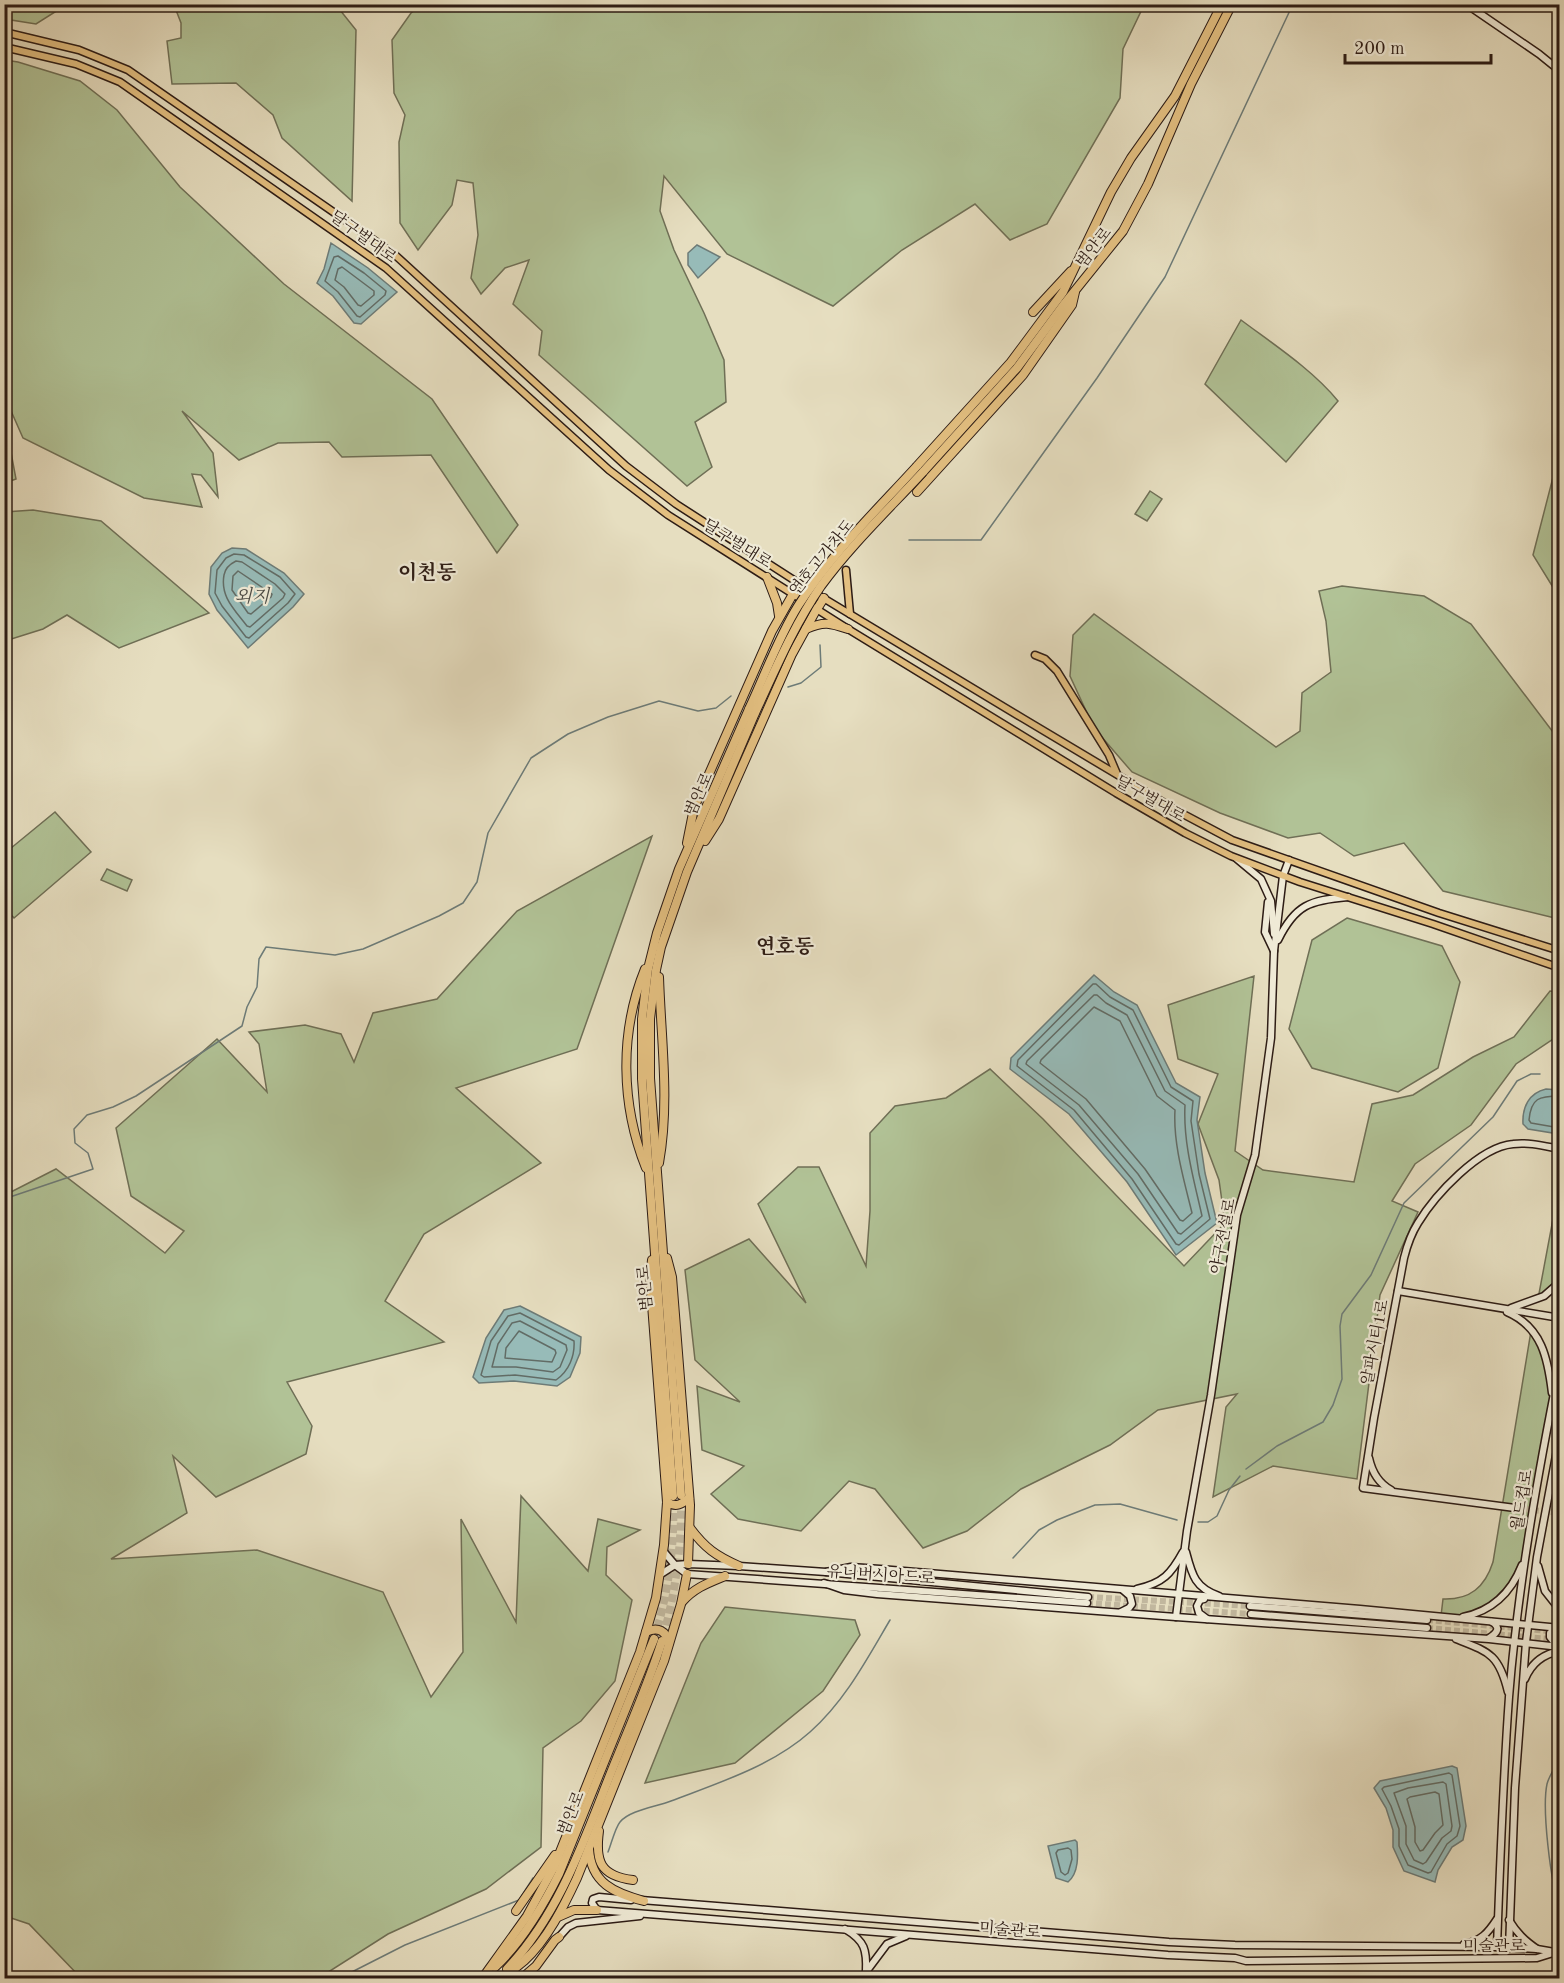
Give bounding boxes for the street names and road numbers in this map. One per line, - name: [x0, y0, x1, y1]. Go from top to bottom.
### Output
- street label: 달구벌대로: [327, 208, 400, 267]
- street label: 범안로: [1073, 224, 1115, 271]
- street label: 연호고가차도: [786, 516, 858, 599]
- street label: 달구벌대로: [700, 517, 775, 572]
- street label: 범안로: [682, 769, 717, 819]
- street label: 달구벌대로: [1113, 773, 1188, 826]
- street label: 야구전설로: [1208, 1196, 1239, 1276]
- street label: 범안로: [635, 1263, 656, 1312]
- street label: 알파시티1로: [1359, 1298, 1392, 1386]
- street label: 월드컵로: [1509, 1468, 1536, 1532]
- street label: 유니버시아드로: [826, 1563, 936, 1588]
- street label: 범안로: [555, 1788, 588, 1838]
- street label: 미술관로: [978, 1918, 1042, 1942]
- street label: 미술관로: [1463, 1937, 1525, 1955]

